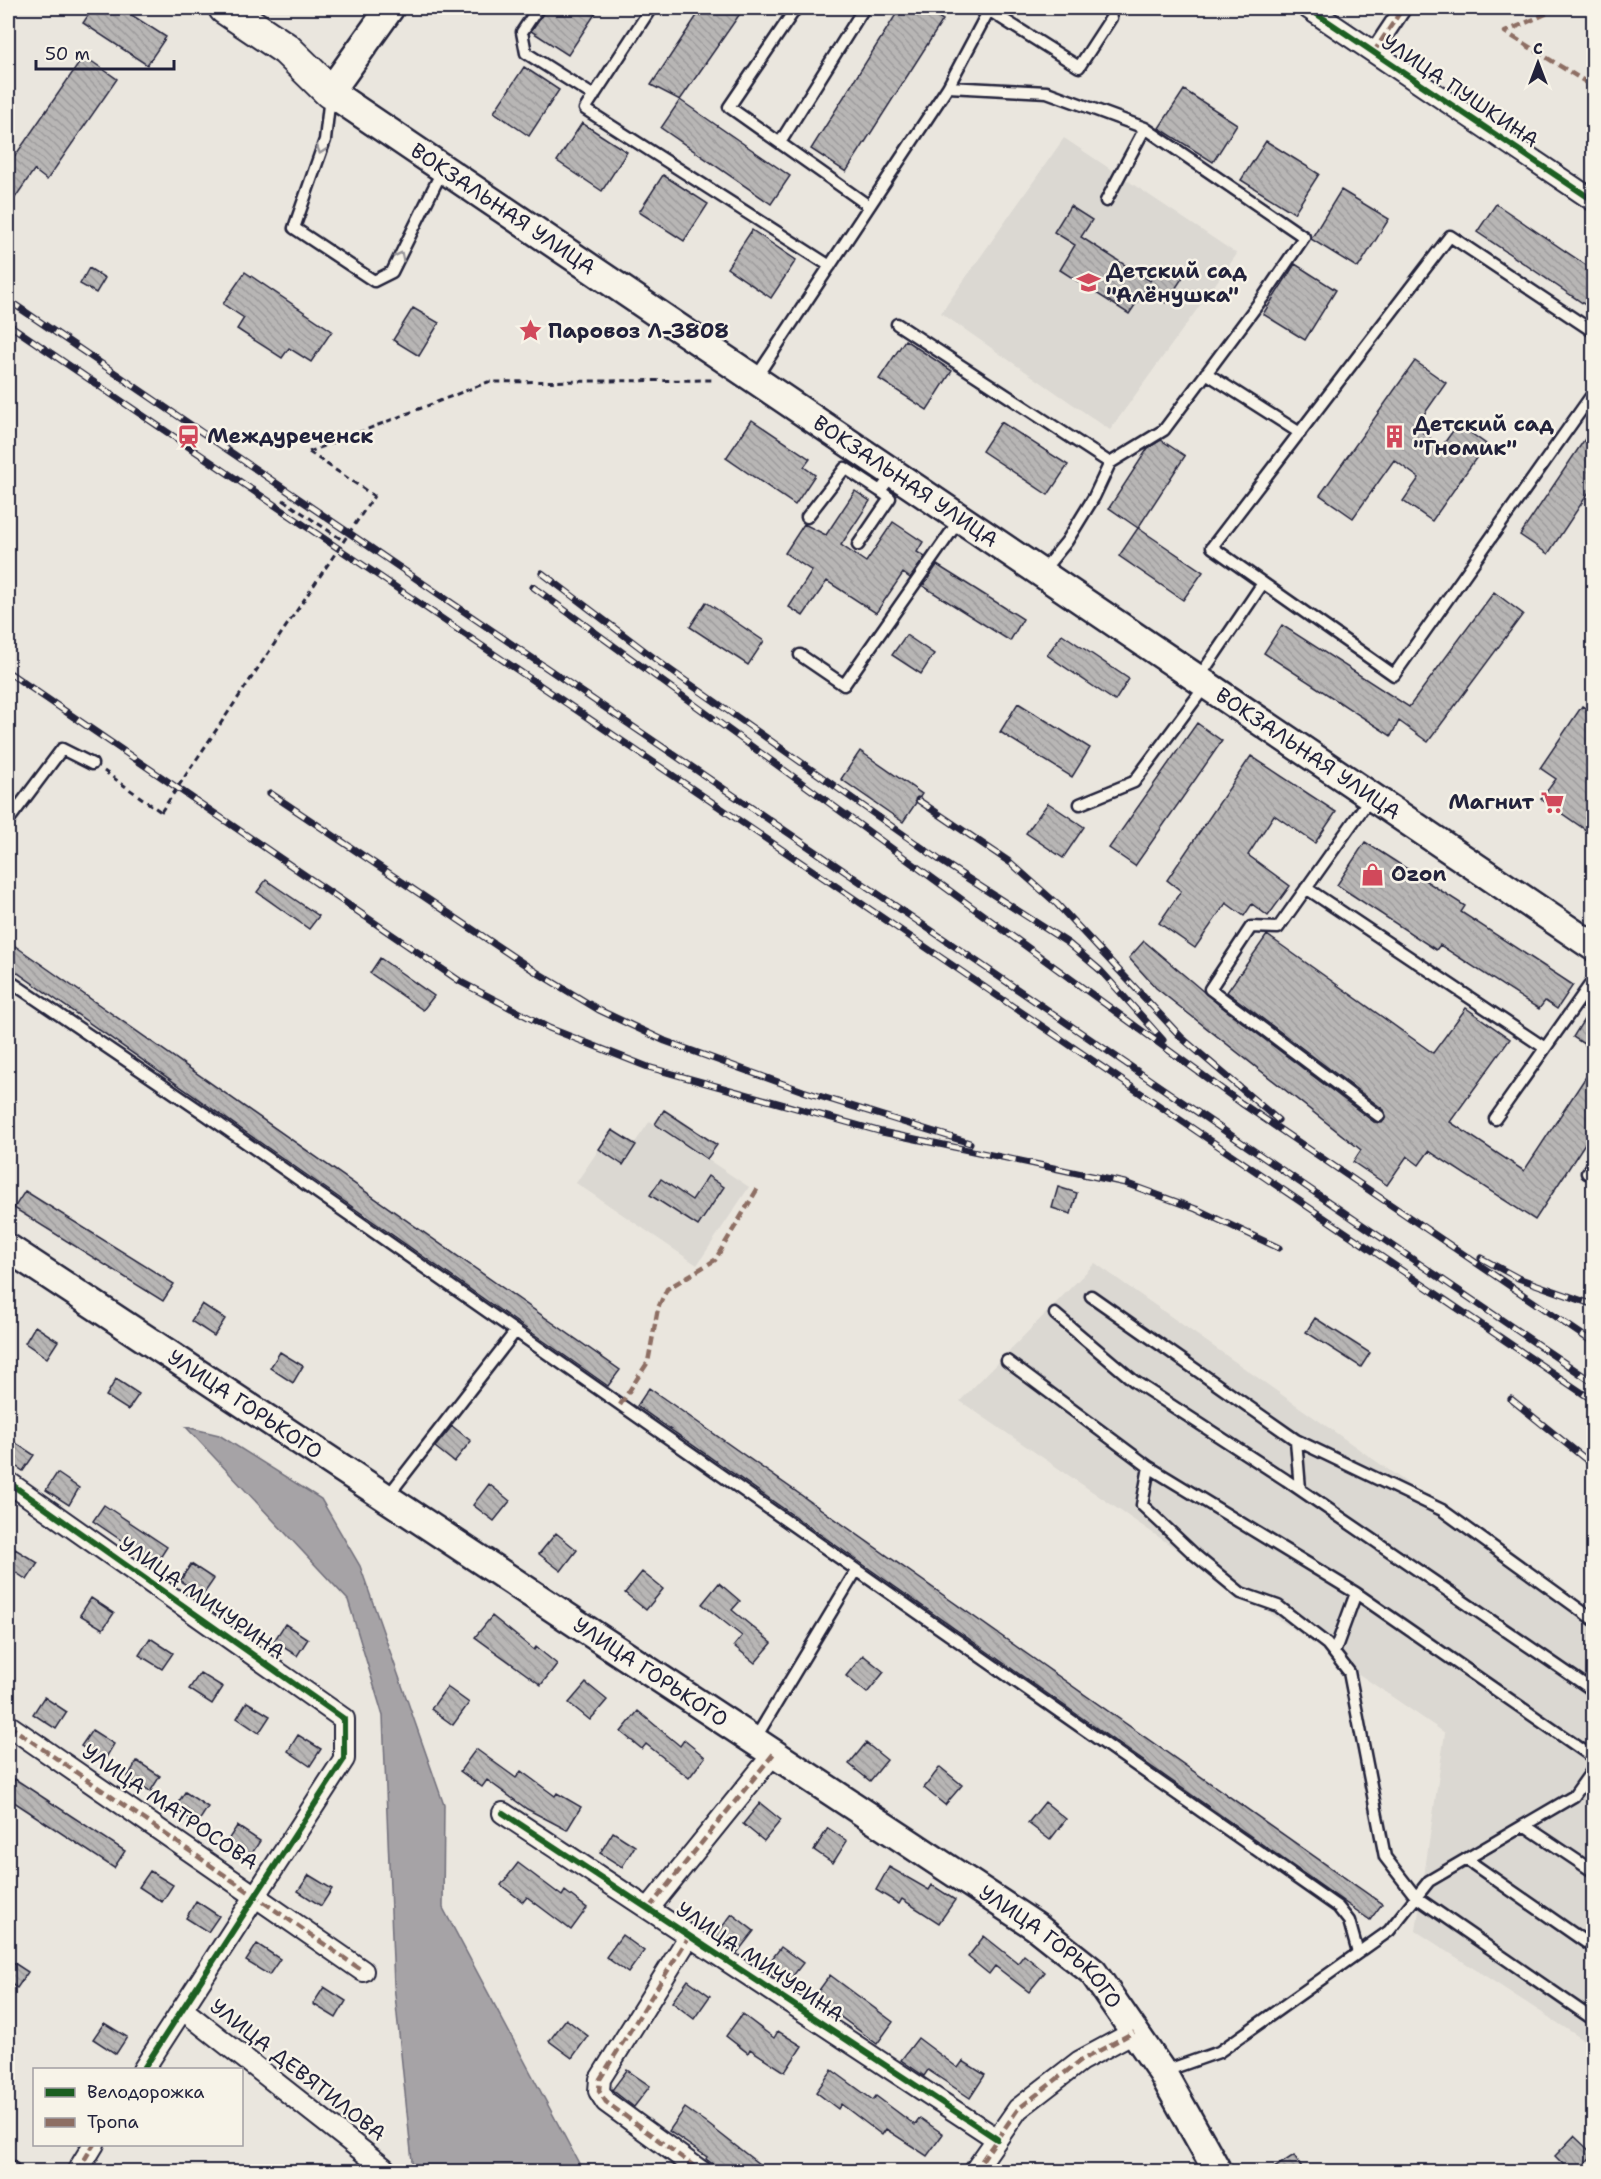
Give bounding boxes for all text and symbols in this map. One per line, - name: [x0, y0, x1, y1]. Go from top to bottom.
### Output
- street label: УЛИЦА ПУШКИНА: [1376, 28, 1544, 154]
- scale bar: [36, 33, 174, 71]
- north arrow: [1508, 33, 1568, 93]
- text: С: [1533, 38, 1543, 59]
- text: 50 m: [45, 42, 90, 66]
- street label: ВОКЗАЛЬНАЯ УЛИЦА: [405, 136, 601, 281]
- one-way arrow: [316, 144, 329, 155]
- one-way arrow: [392, 252, 404, 263]
- place label: Детский сад "Алёнушка": [1106, 257, 1247, 309]
- school or university icon: Детский сад "Алёнушка": [1075, 270, 1101, 296]
- place label: Паровоз Л-3808: [548, 317, 729, 345]
- place icon: Паровоз Л-3808: [517, 318, 543, 344]
- street label: ВОКЗАЛЬНАЯ УЛИЦА: [808, 409, 1003, 554]
- place label: Детский сад "Гномик": [1413, 410, 1554, 462]
- place label: Междуреченск: [207, 422, 373, 450]
- station icon: Междуреченск: [176, 423, 202, 449]
- building icon: Детский сад "Гномик": [1382, 423, 1408, 449]
- street label: ВОКЗАЛЬНАЯ УЛИЦА: [1210, 681, 1406, 826]
- place label: Магнит: [1448, 788, 1534, 816]
- supermarket icon: Магнит: [1539, 789, 1565, 815]
- place label: Ozon: [1391, 860, 1446, 888]
- shop icon: Ozon: [1360, 861, 1386, 887]
- street label: УЛИЦА ГОРЬКОГО: [162, 1343, 328, 1466]
- street label: УЛИЦА МИЧУРИНА: [113, 1530, 291, 1666]
- street label: УЛИЦА ГОРЬКОГО: [568, 1611, 733, 1734]
- street label: УЛИЦА МАТРОСОВА: [76, 1738, 264, 1876]
- street label: УЛИЦА ГОРЬКОГО: [973, 1879, 1128, 2014]
- street label: УЛИЦА МИЧУРИНА: [671, 1895, 849, 2029]
- street label: УЛИЦА ДЕВЯТИЛОВА: [204, 1992, 392, 2148]
- legend: [33, 2068, 243, 2146]
- text: Велодорожка: [87, 2080, 205, 2104]
- text: Тропа: [87, 2110, 139, 2134]

